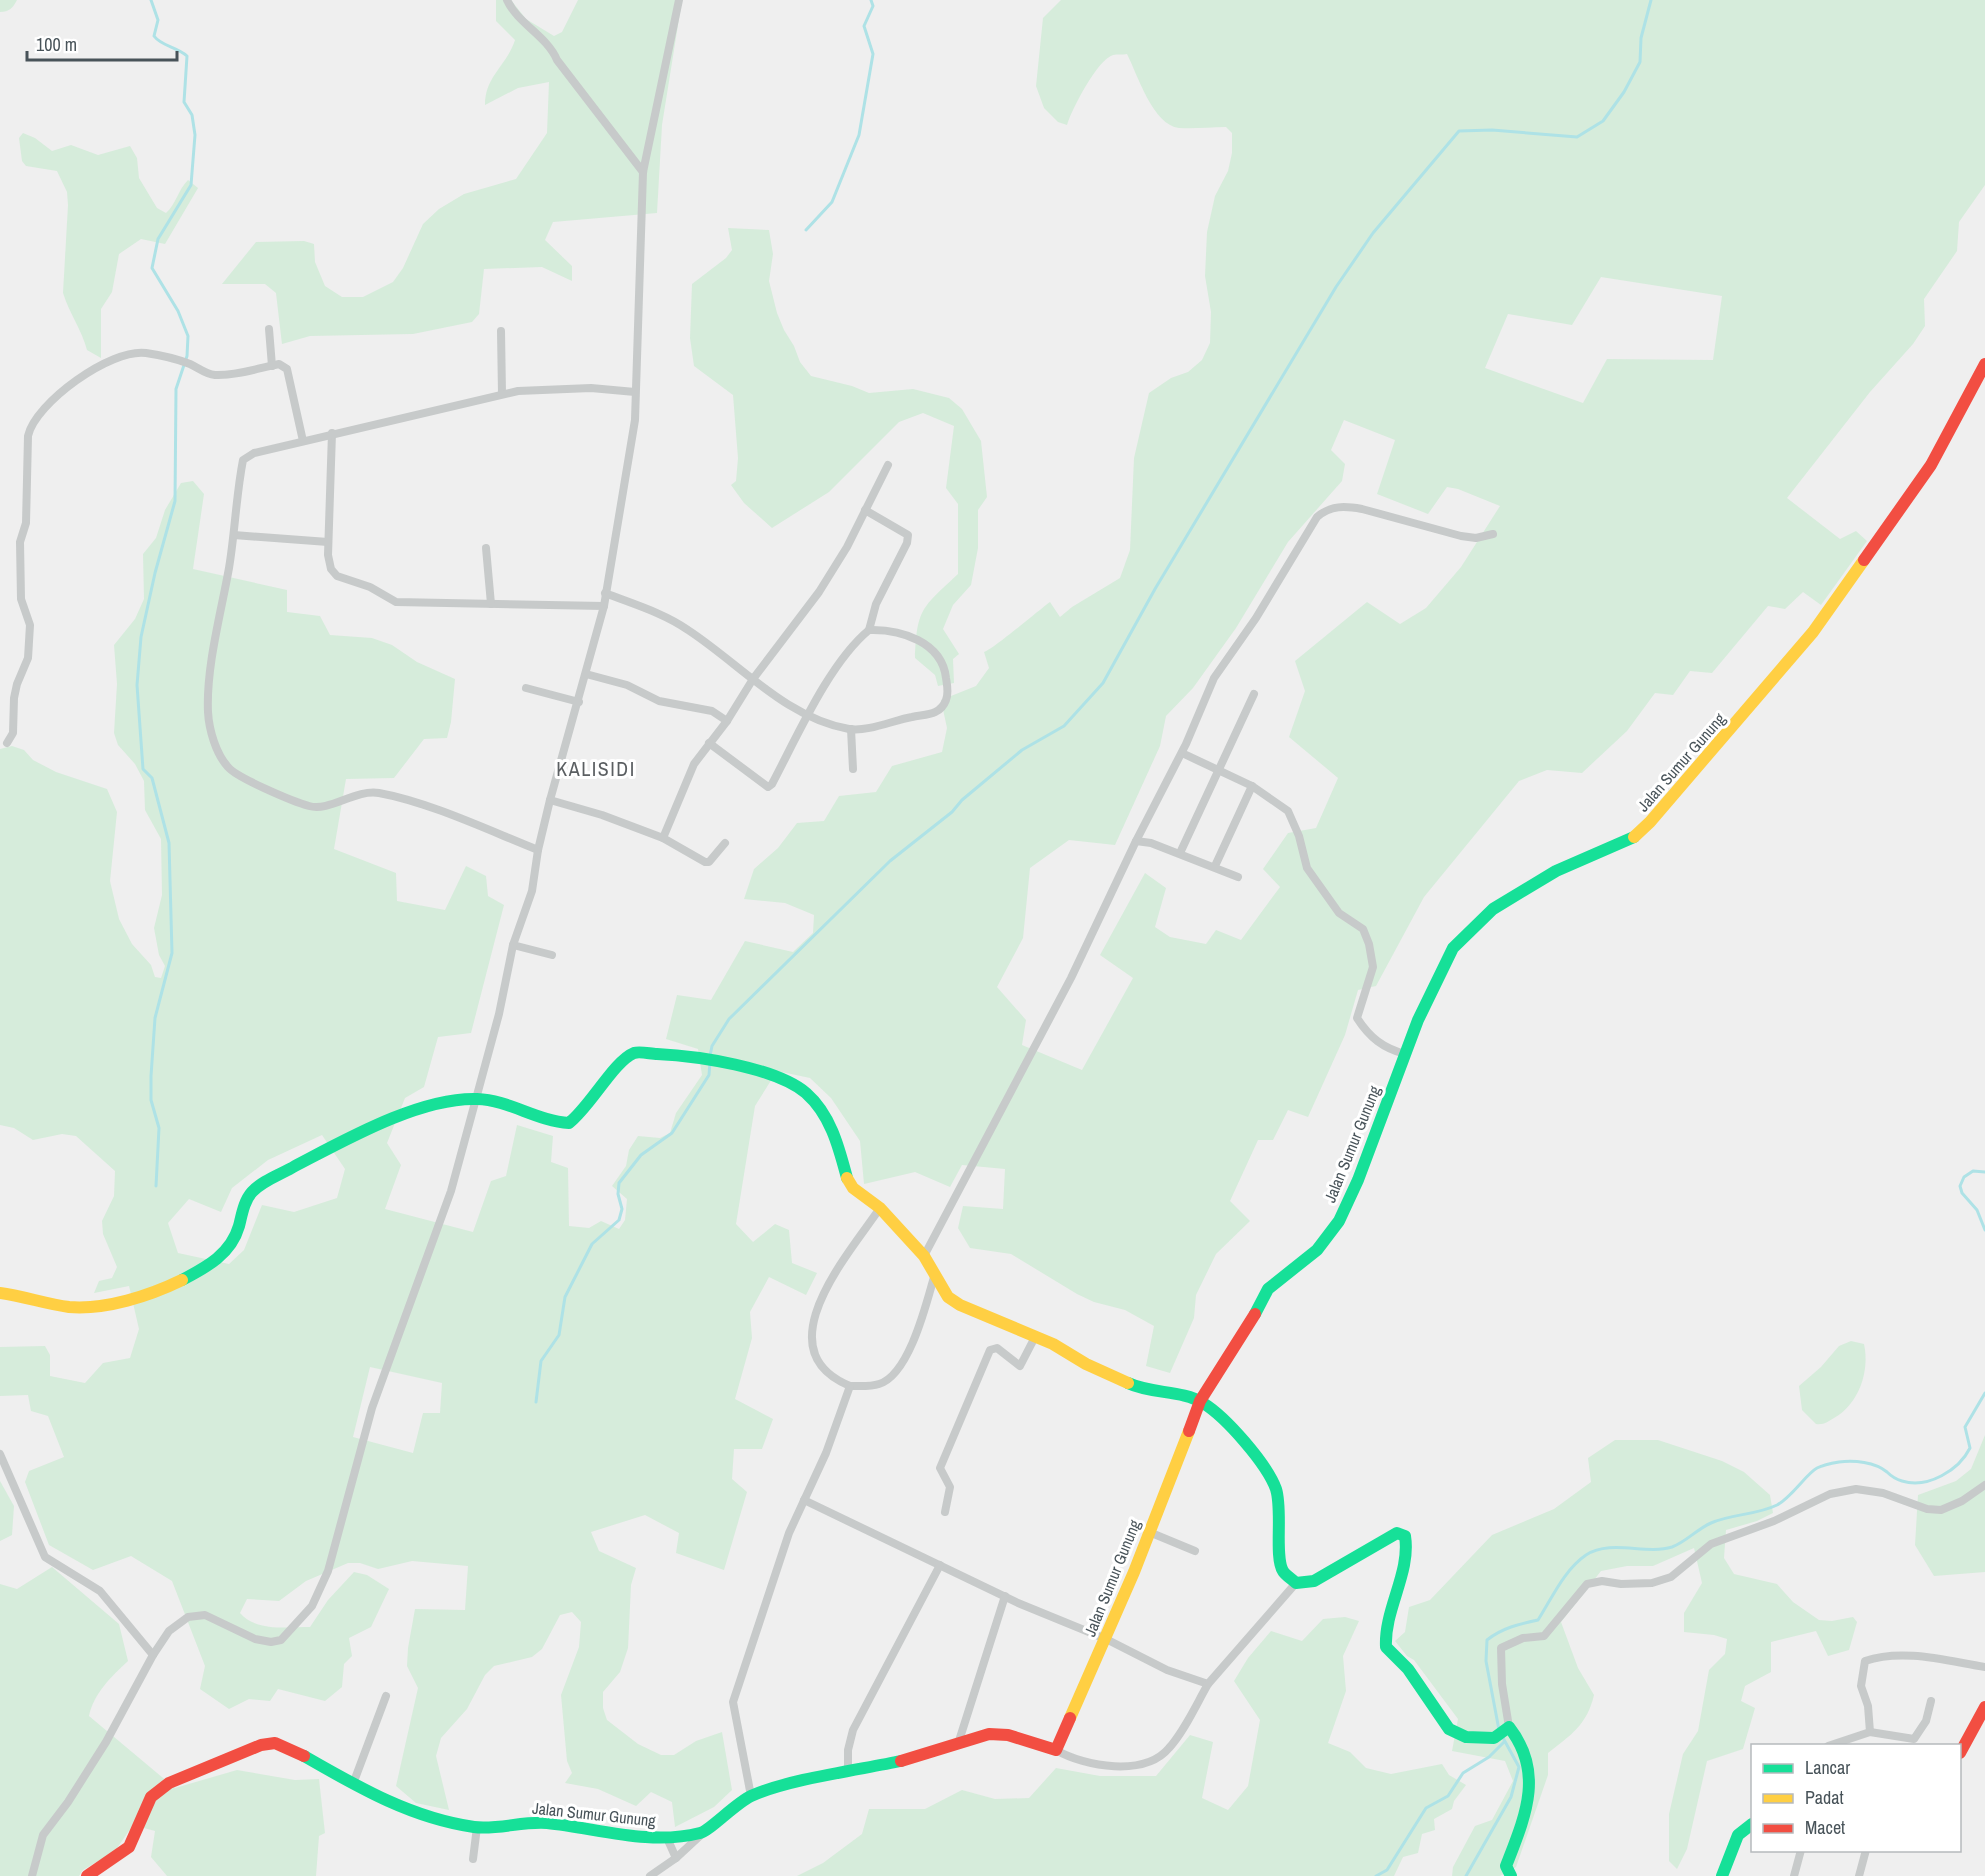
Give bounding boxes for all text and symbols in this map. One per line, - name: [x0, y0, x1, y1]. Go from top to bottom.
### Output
- scale bar: [27, 24, 177, 62]
- text: 100 m: [36, 32, 77, 57]
- street label: Jalan Sumur Gunung: [1632, 707, 1730, 816]
- district label: KALISIDI: [556, 755, 636, 782]
- street label: Jalan Sumur Gunung: [1319, 1082, 1386, 1206]
- street label: Jalan Sumur Gunung: [1079, 1516, 1146, 1640]
- legend: [1751, 1744, 1961, 1852]
- text: Lancar: [1805, 1755, 1850, 1780]
- text: Padat: [1805, 1785, 1844, 1810]
- street label: Jalan Sumur Gunung: [531, 1797, 658, 1831]
- text: Macet: [1805, 1815, 1845, 1840]

